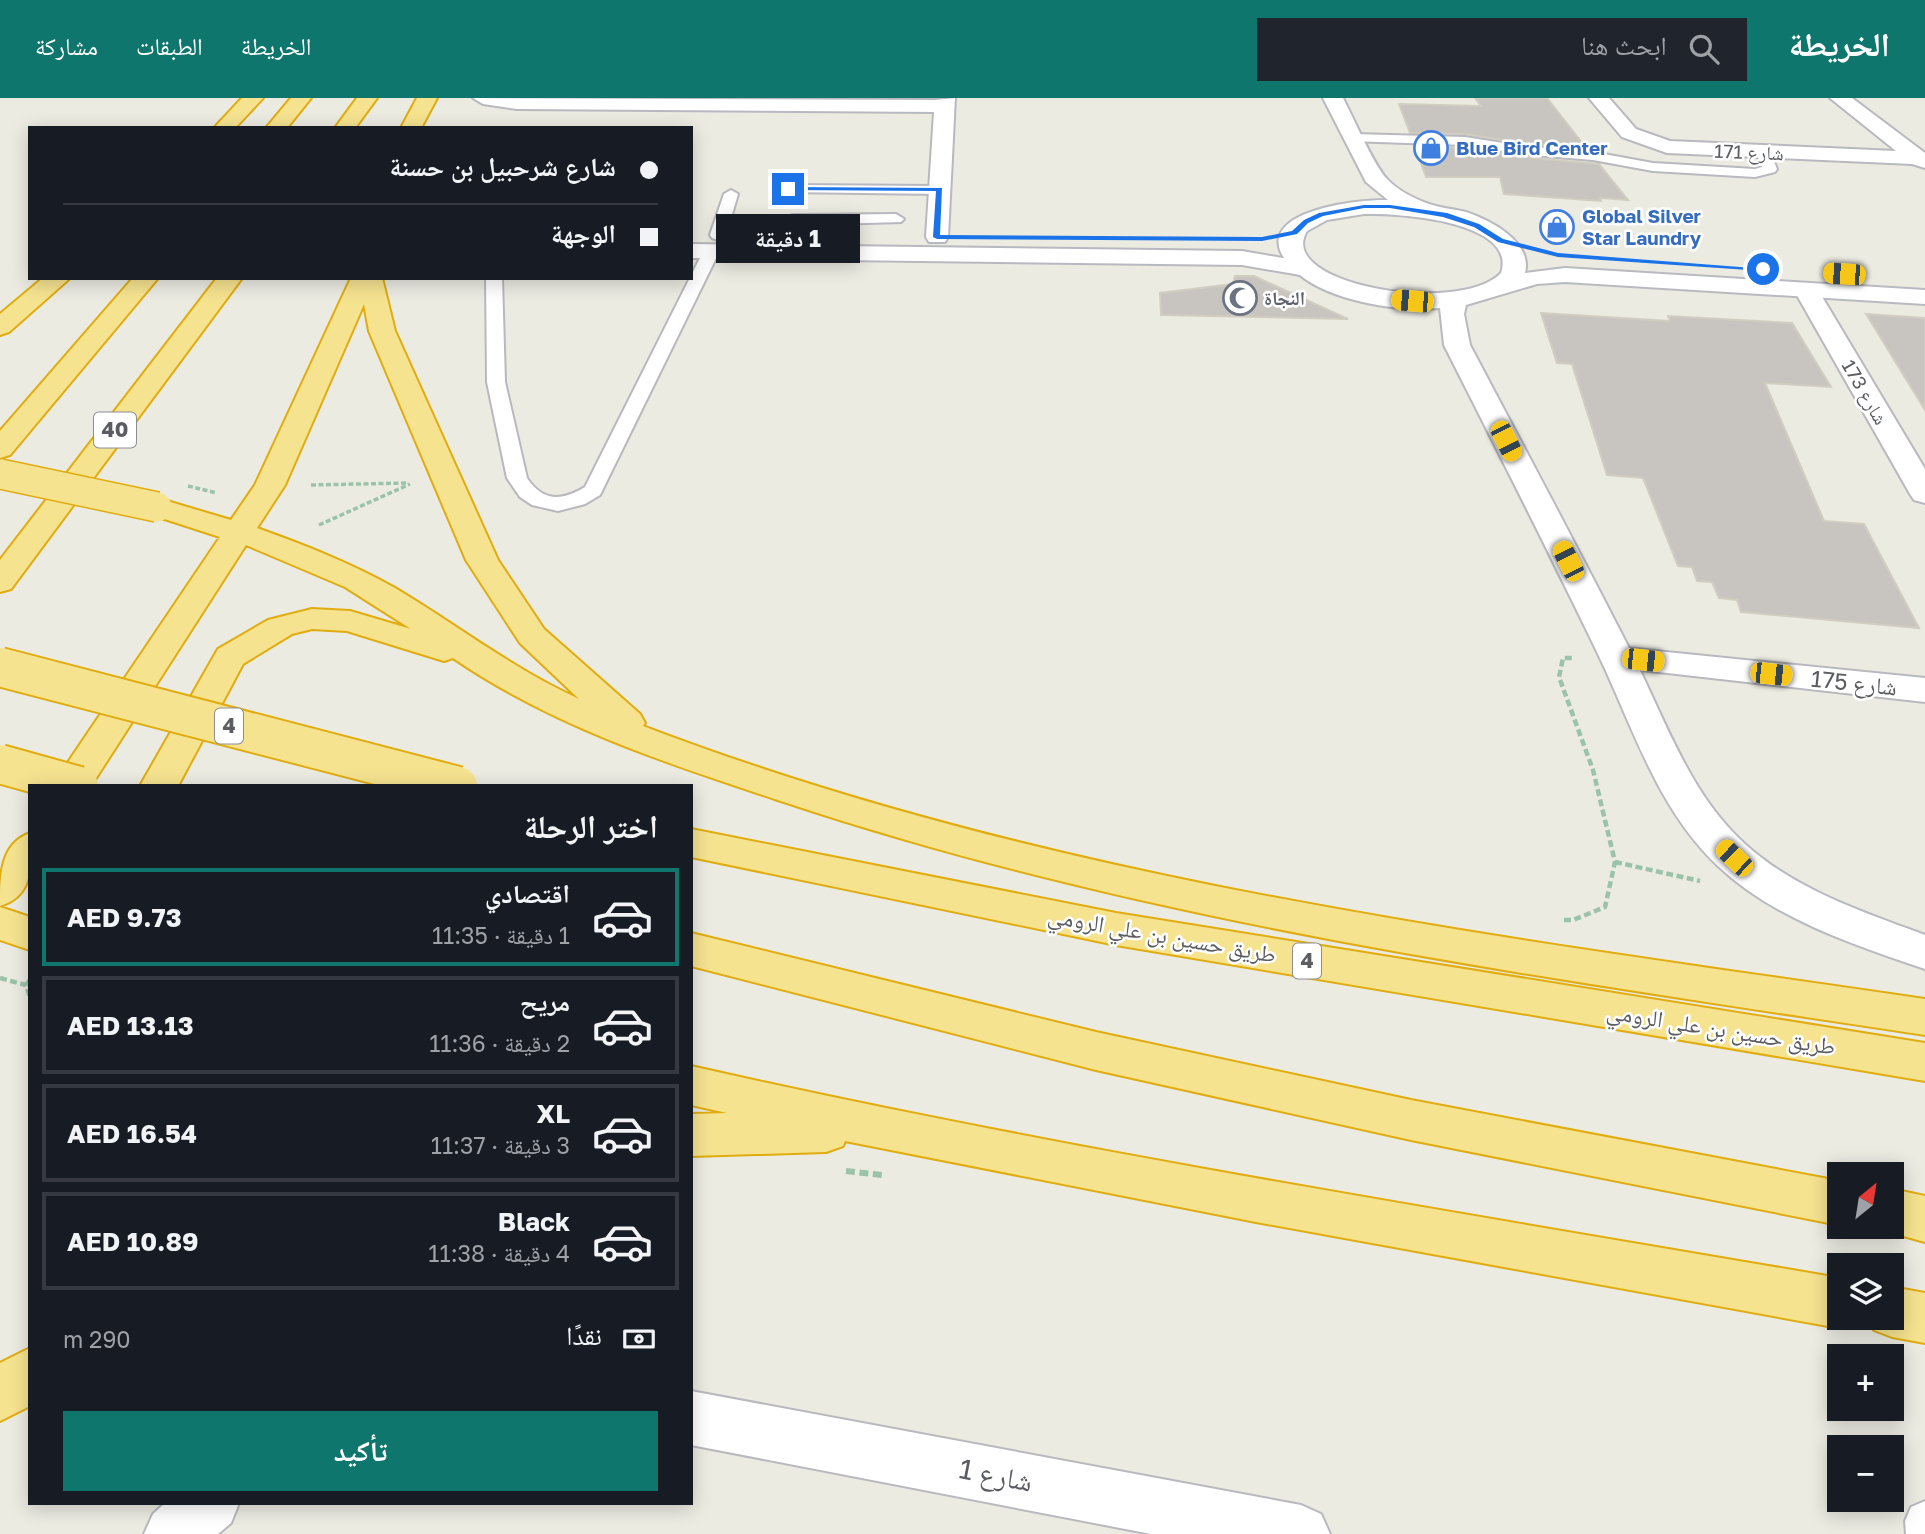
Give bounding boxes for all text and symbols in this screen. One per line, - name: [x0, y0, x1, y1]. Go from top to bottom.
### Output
- search box: [1257, 18, 1747, 81]
- text: الخريطة: [1789, 24, 1890, 63]
- text: ابحث هنا: [1581, 30, 1667, 61]
- icon: search: [1685, 30, 1723, 68]
- text: مشاركة: [35, 31, 98, 60]
- text: الطبقات: [136, 31, 203, 60]
- text: الخريطة: [241, 31, 311, 60]
- shop icon: Blue Bird Center: [1412, 129, 1450, 167]
- place label: Blue Bird Center: [1456, 136, 1608, 159]
- street label: شارع 171: [1714, 139, 1784, 165]
- text: شارع شرحبيل بن حسنة: [390, 151, 616, 182]
- route end: [772, 173, 804, 205]
- place label: Global Silver Star Laundry: [1582, 204, 1702, 249]
- shop icon: Global Silver Star Laundry: [1538, 208, 1576, 246]
- callout: 1 دقيقة: [716, 214, 860, 262]
- text: الوجهة: [551, 218, 616, 249]
- text: 1 دقيقة: [755, 224, 821, 252]
- route start: [1747, 253, 1779, 285]
- car: [1823, 262, 1866, 286]
- mosque icon: النجاة: [1221, 279, 1259, 317]
- place label: النجاة: [1264, 286, 1305, 309]
- car: [1391, 289, 1434, 313]
- street label: شارع 173: [1837, 355, 1893, 429]
- road number: 40: [94, 412, 136, 448]
- car: [1488, 418, 1525, 464]
- car: [1550, 538, 1587, 584]
- car: [1622, 647, 1665, 673]
- car: [1750, 661, 1793, 687]
- street label: شارع 175: [1810, 664, 1898, 702]
- road number: 4: [215, 708, 243, 744]
- text: اختر الرحلة: [524, 807, 658, 845]
- car: [1712, 836, 1757, 880]
- text: اقتصادي: [485, 878, 570, 909]
- icon: car: [591, 886, 654, 949]
- street label: طريق حسين بن علي الرومي: [1045, 900, 1278, 974]
- text: AED 9.73: [67, 902, 182, 933]
- text: 1 دقيقة · 11:35: [432, 921, 570, 949]
- road number: 4: [1293, 944, 1321, 978]
- text: مريح: [520, 986, 570, 1017]
- icon: car: [591, 994, 654, 1057]
- street label: طريق حسين بن علي الرومي: [1604, 996, 1838, 1066]
- text: AED 13.13: [67, 1010, 194, 1041]
- text: 2 دقيقة · 11:36: [429, 1029, 570, 1057]
- text: XL: [536, 1098, 570, 1129]
- icon: car: [591, 1102, 654, 1165]
- text: AED 16.54: [67, 1118, 197, 1149]
- text: 3 دقيقة · 11:37: [431, 1131, 570, 1159]
- north arrow: [1827, 1162, 1904, 1239]
- map controls: [1827, 1162, 1904, 1512]
- text: Black: [498, 1206, 570, 1237]
- icon: car: [591, 1210, 654, 1273]
- text: AED 10.89: [67, 1226, 199, 1257]
- text: 4 دقيقة · 11:38: [428, 1239, 570, 1267]
- button: layers: [1827, 1253, 1904, 1330]
- text: نقدًا: [566, 1320, 602, 1351]
- icon: cash: [620, 1320, 658, 1358]
- text: 290 m: [63, 1325, 131, 1353]
- button: +: [1827, 1344, 1904, 1421]
- button: تأكيد: [63, 1411, 658, 1491]
- button: −: [1827, 1435, 1904, 1512]
- street label: شارع 1: [956, 1451, 1035, 1500]

